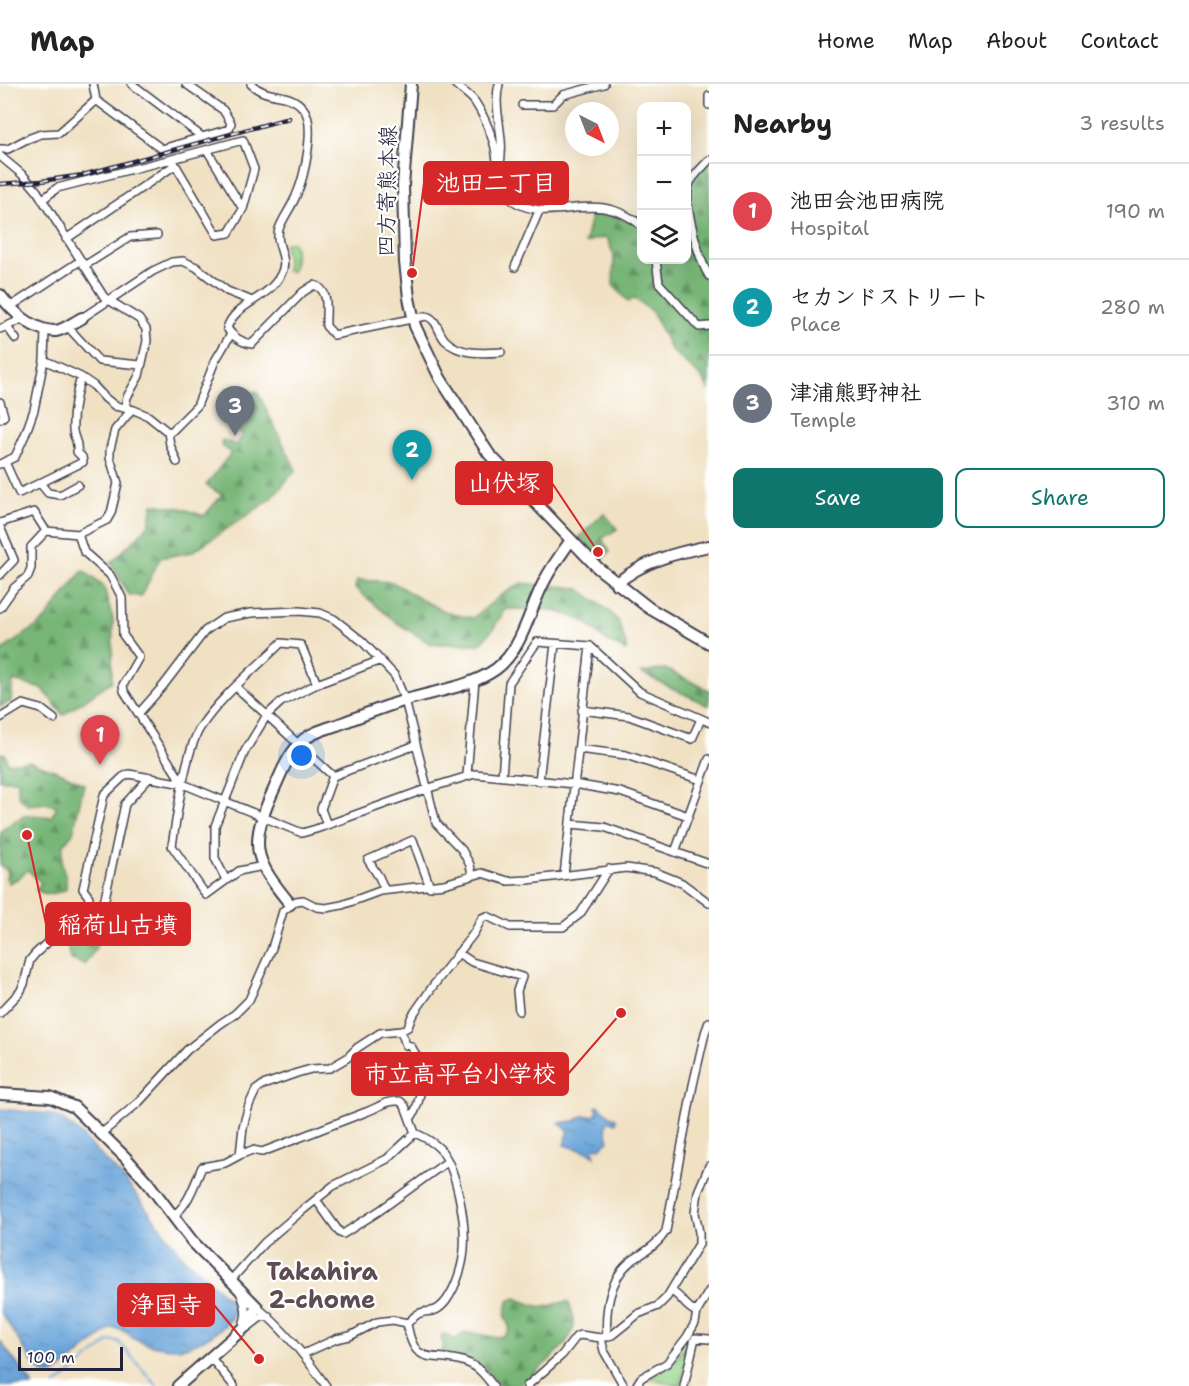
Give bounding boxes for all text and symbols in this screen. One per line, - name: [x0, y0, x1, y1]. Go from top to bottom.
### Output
- text: Map: [30, 22, 95, 60]
- text: Home: [817, 27, 875, 55]
- text: Map: [908, 27, 953, 55]
- text: About: [986, 27, 1047, 55]
- text: Contact: [1080, 27, 1159, 55]
- north arrow: [565, 102, 619, 156]
- map controls: [637, 102, 691, 264]
- button: +: [637, 102, 691, 156]
- text: Nearby: [733, 106, 832, 141]
- text: 3 results: [1079, 110, 1165, 136]
- street label: 四方寄熊本線: [371, 125, 403, 257]
- button: −: [637, 156, 691, 210]
- callout: 池田二丁目: [424, 162, 568, 204]
- text: 池田二丁目: [436, 167, 556, 199]
- text: 池田会池田病院: [790, 186, 944, 215]
- text: 1: [748, 198, 757, 224]
- text: 190 m: [1106, 198, 1165, 224]
- button: layers: [637, 210, 691, 264]
- text: Hospital: [790, 215, 869, 241]
- text: セカンドストリート: [790, 282, 990, 311]
- text: 2: [746, 294, 760, 320]
- text: 280 m: [1100, 294, 1165, 320]
- text: Place: [790, 311, 841, 337]
- text: 津浦熊野神社: [790, 378, 922, 407]
- pin: 3: [216, 386, 254, 436]
- text: 3: [746, 390, 760, 416]
- text: 310 m: [1106, 390, 1165, 416]
- text: Temple: [790, 407, 857, 433]
- pin: 2: [392, 430, 432, 480]
- callout: 山伏塚: [456, 462, 552, 504]
- text: 山伏塚: [468, 467, 540, 499]
- button: Save: [733, 468, 943, 528]
- button: Share: [955, 468, 1165, 528]
- pin: 1: [80, 716, 120, 765]
- your location: [287, 741, 316, 770]
- callout: 稲荷山古墳: [46, 903, 190, 945]
- text: 稲荷山古墳: [58, 909, 178, 941]
- callout: 市立高平台小学校: [352, 1053, 568, 1095]
- text: 市立高平台小学校: [364, 1058, 556, 1090]
- district label: Takahira 2-chome: [266, 1256, 378, 1316]
- callout: 浄国寺: [118, 1284, 214, 1326]
- text: 浄国寺: [130, 1289, 202, 1321]
- scale bar: [18, 1344, 123, 1372]
- text: 100 m: [27, 1347, 75, 1368]

